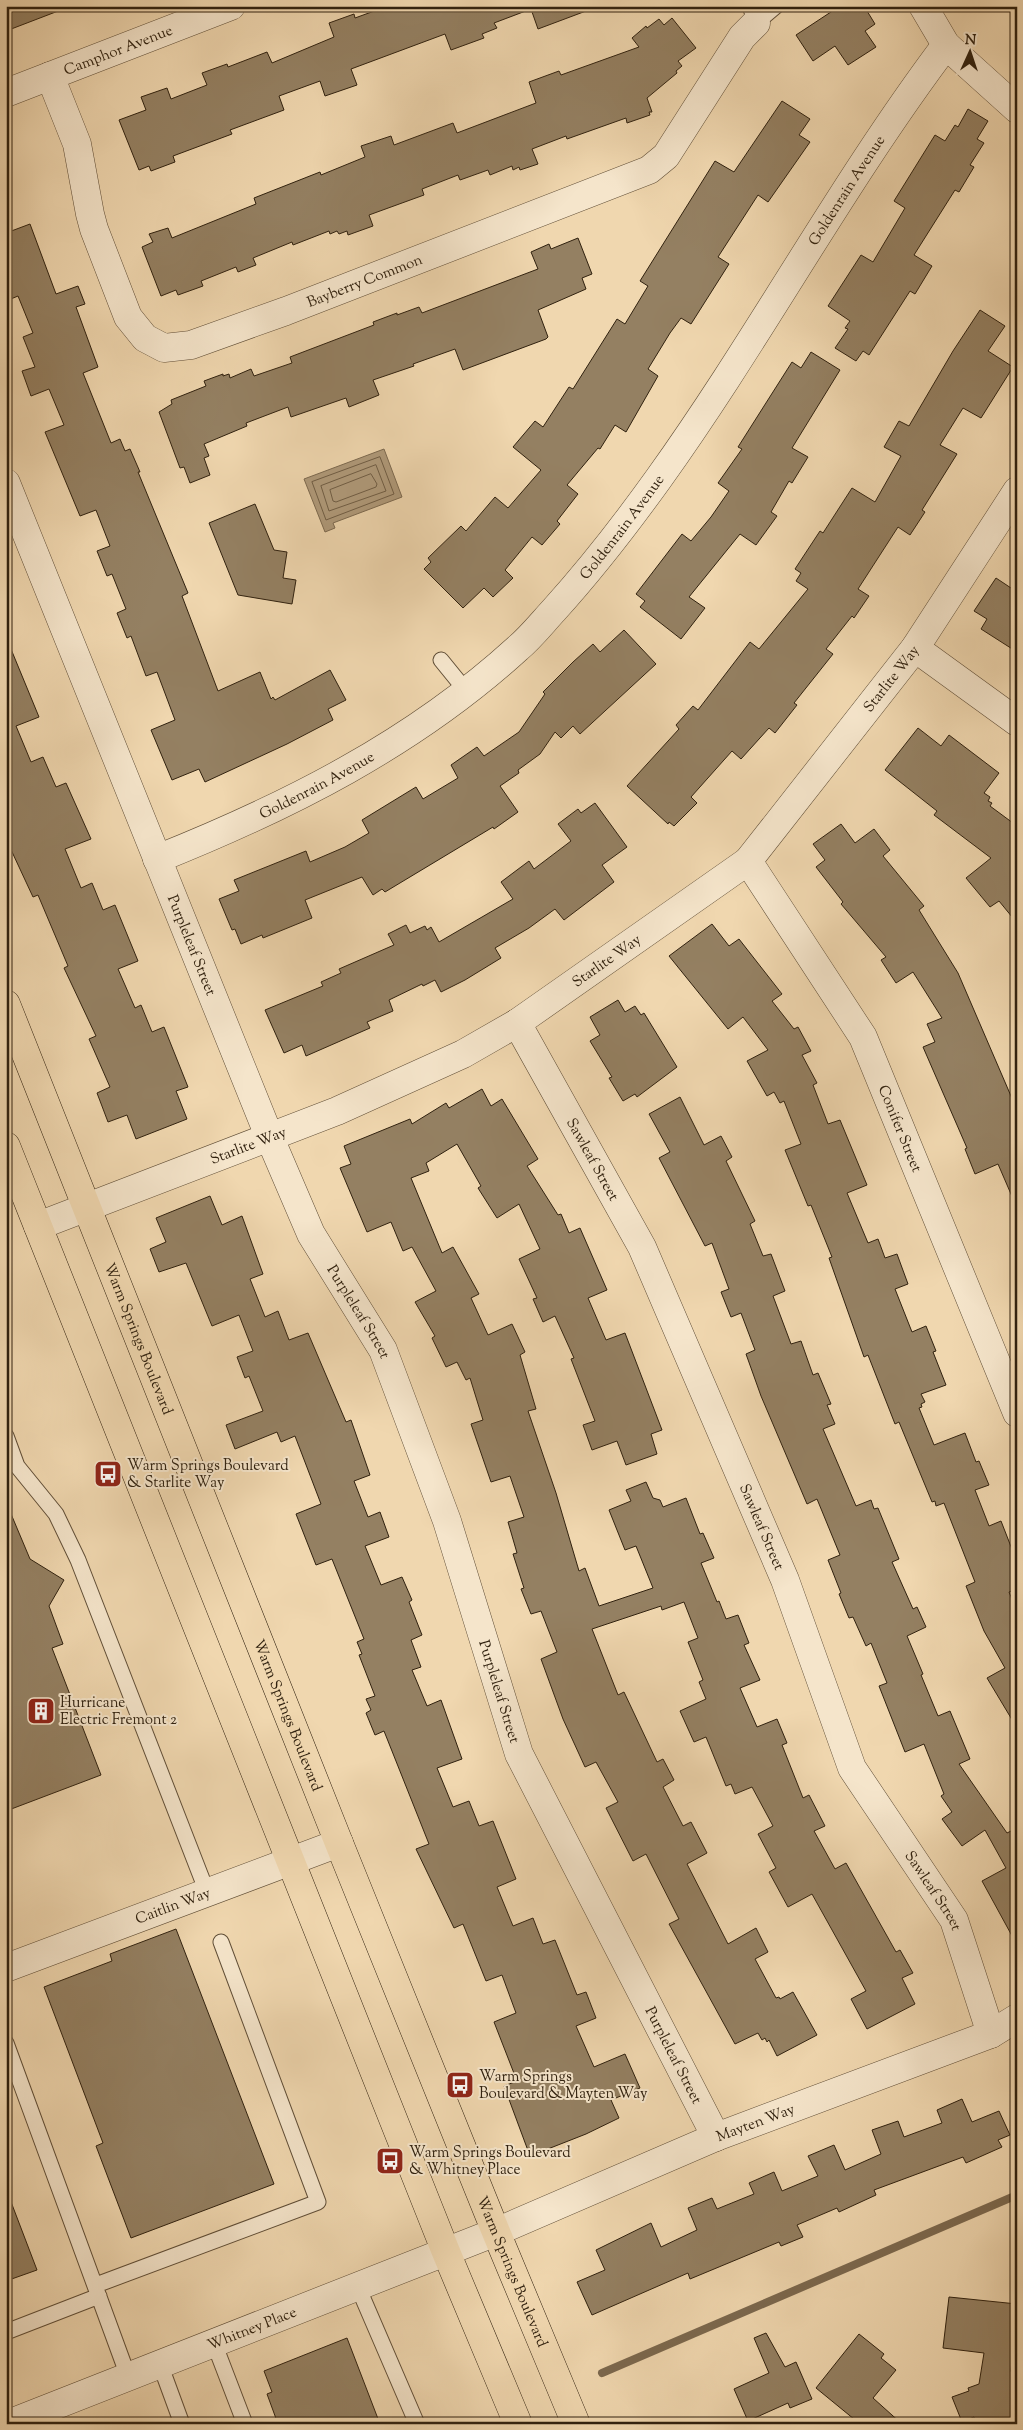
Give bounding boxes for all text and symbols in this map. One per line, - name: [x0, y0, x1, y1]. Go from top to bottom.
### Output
- street label: Camphor Avenue: [61, 21, 176, 82]
- north arrow: [946, 28, 996, 78]
- text: N: [964, 31, 977, 51]
- street label: Goldenrain Avenue: [804, 132, 891, 250]
- street label: Bayberry Common: [304, 250, 426, 314]
- street label: Goldenrain Avenue: [576, 471, 670, 585]
- street label: Starlite Way: [859, 641, 926, 717]
- street label: Goldenrain Avenue: [256, 747, 379, 825]
- street label: Purpleleaf Street: [161, 892, 220, 999]
- street label: Starlite Way: [568, 930, 646, 993]
- street label: Conifer Street: [872, 1082, 926, 1176]
- street label: Sawleaf Street: [560, 1115, 623, 1205]
- street label: Starlite Way: [207, 1122, 290, 1171]
- street label: Warm Springs Boulevard: [98, 1260, 177, 1419]
- street label: Purpleleaf Street: [321, 1261, 394, 1362]
- place label: Warm Springs Boulevard & Starlite Way: [127, 1456, 289, 1494]
- bus stop icon: Warm Springs Boulevard & Starlite Way: [93, 1459, 123, 1489]
- street label: Sawleaf Street: [733, 1481, 789, 1574]
- street label: Warm Springs Boulevard: [247, 1636, 327, 1795]
- street label: Purpleleaf Street: [472, 1638, 524, 1746]
- place label: Hurricane Electric Fremont 2: [60, 1693, 177, 1731]
- building icon: Hurricane Electric Fremont 2: [26, 1696, 56, 1726]
- street label: Sawleaf Street: [899, 1847, 966, 1934]
- street label: Caitlin Way: [133, 1883, 214, 1931]
- street label: Purpleleaf Street: [639, 2003, 706, 2108]
- place label: Warm Springs Boulevard & Mayten Way: [479, 2067, 648, 2105]
- bus stop icon: Warm Springs Boulevard & Mayten Way: [445, 2070, 475, 2100]
- street label: Mayten Way: [714, 2099, 798, 2148]
- place label: Warm Springs Boulevard & Whitney Place: [409, 2143, 571, 2181]
- bus stop icon: Warm Springs Boulevard & Whitney Place: [375, 2146, 405, 2176]
- street label: Warm Springs Boulevard: [471, 2193, 552, 2351]
- street label: Whitney Place: [205, 2302, 300, 2356]

